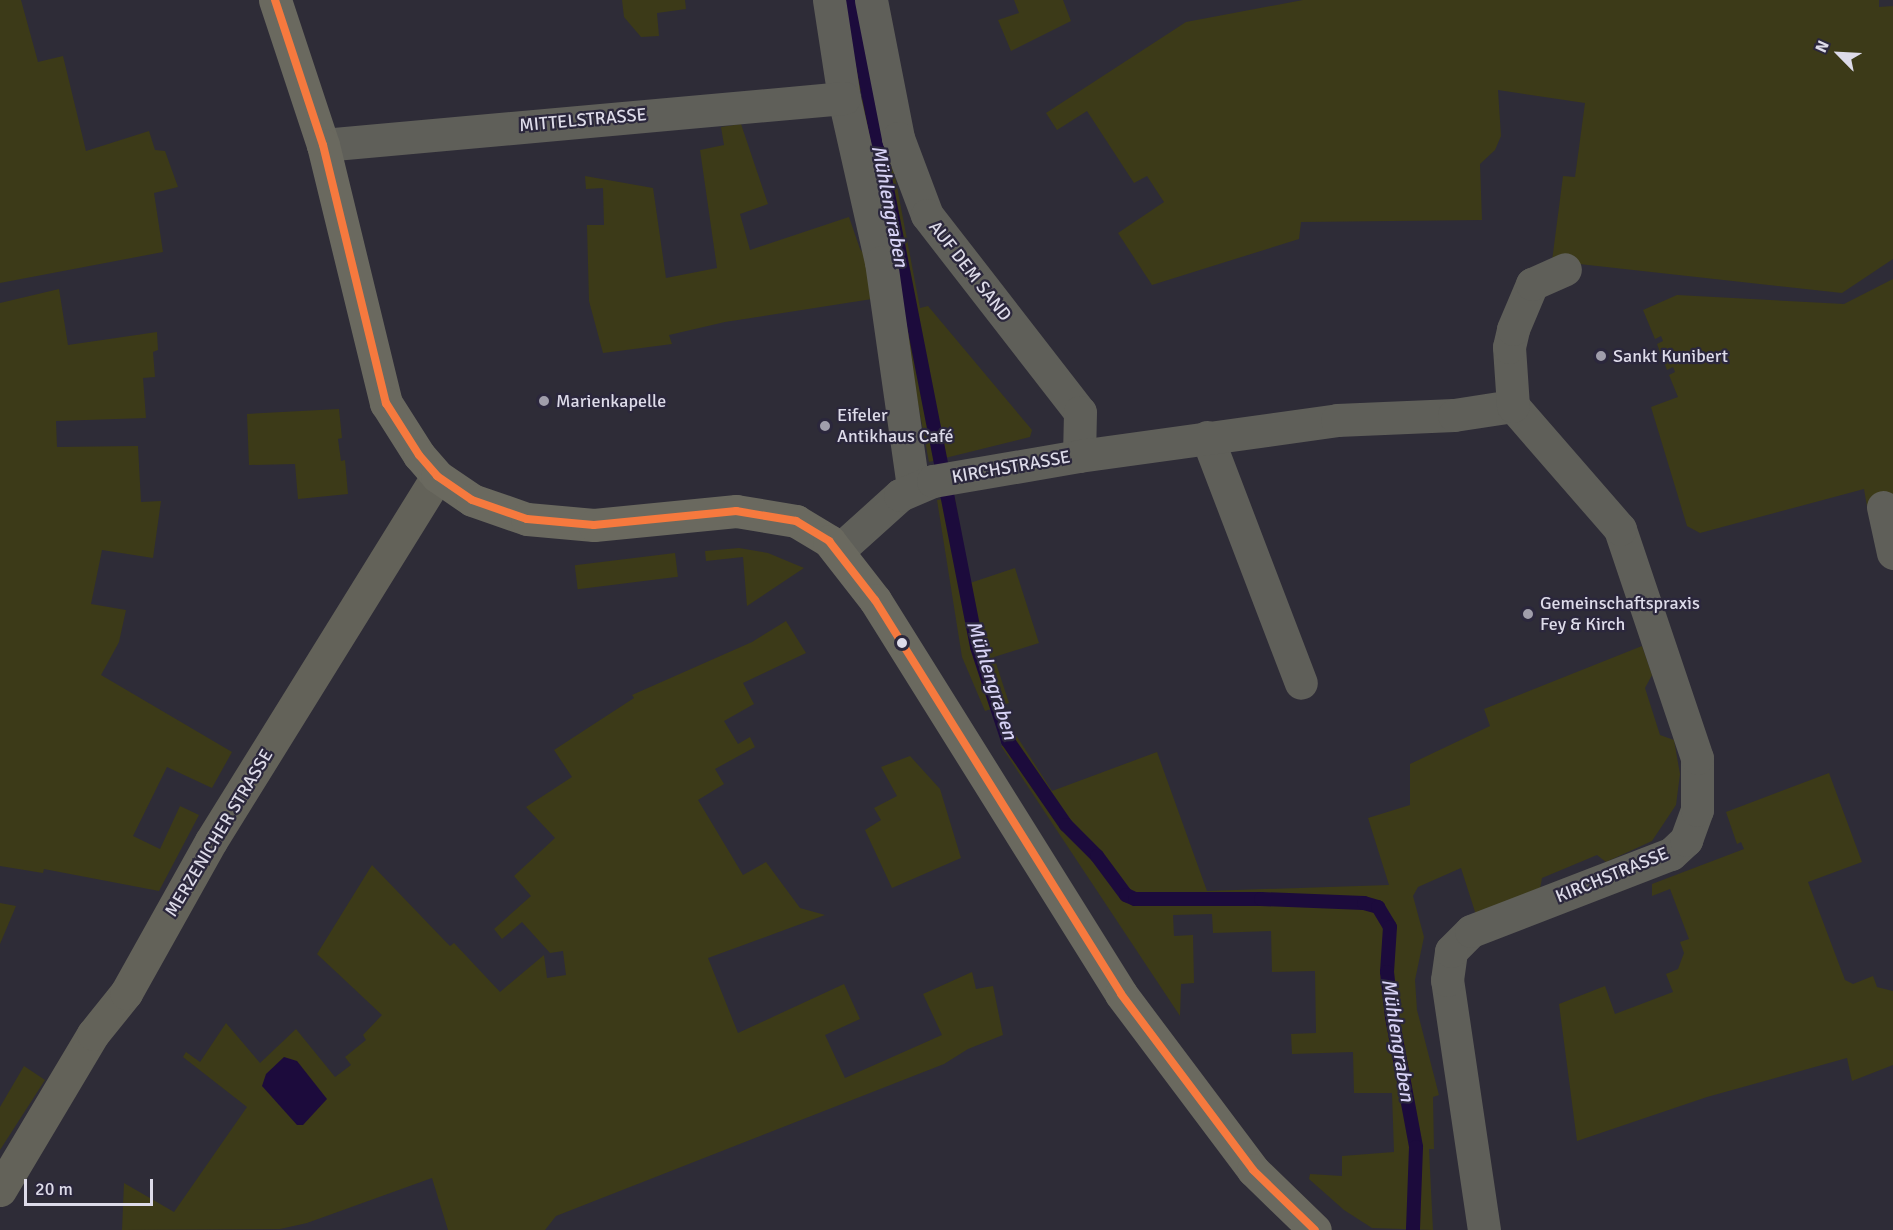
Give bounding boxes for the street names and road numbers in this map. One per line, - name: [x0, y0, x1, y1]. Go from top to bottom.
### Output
- street label: MITTELSTRASSE: [518, 104, 648, 136]
- street label: AUF DEM SAND: [924, 217, 1016, 325]
- street label: KIRCHSTRASSE: [950, 446, 1072, 488]
- street label: MERZENICHER STRASSE: [160, 745, 278, 921]
- street label: KIRCHSTRASSE: [1552, 843, 1672, 907]

